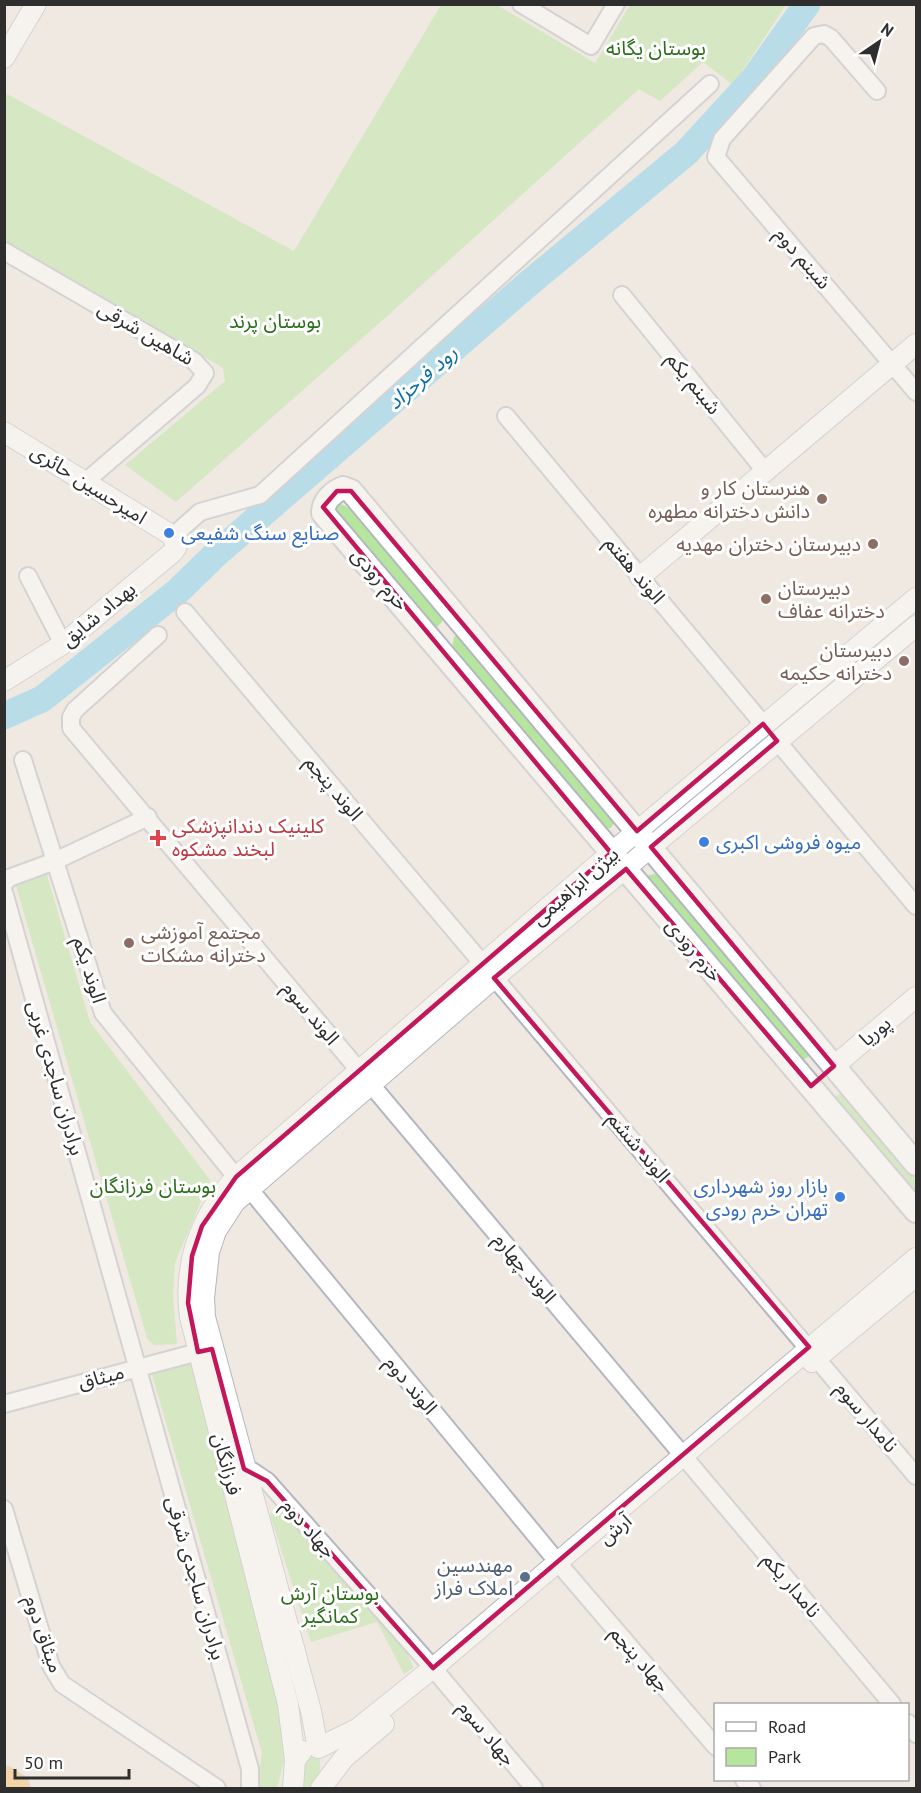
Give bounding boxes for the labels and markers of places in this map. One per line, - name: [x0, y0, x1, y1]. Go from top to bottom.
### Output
- place label: هنرستان کار و دانش دخترانه مطهره: [648, 475, 810, 524]
- marker: هنرستان کار و دانش دخترانه مطهره: [815, 492, 829, 506]
- place label: صنایع سنگ شفیعی: [181, 520, 339, 548]
- marker: صنایع سنگ شفیعی: [162, 526, 176, 540]
- place label: دبیرستان دختران مهدیه: [676, 531, 861, 557]
- marker: دبیرستان دختران مهدیه: [866, 537, 880, 551]
- place label: دبیرستان دخترانه عفاف: [778, 575, 885, 624]
- marker: دبیرستان دخترانه عفاف: [759, 592, 773, 606]
- place label: دبیرستان دخترانه حکیمه: [780, 637, 892, 686]
- marker: دبیرستان دخترانه حکیمه: [897, 654, 911, 668]
- place label: کلینیک دندانپزشکی لبخند مشکوه: [172, 813, 325, 862]
- marker: کلینیک دندانپزشکی لبخند مشکوه: [149, 829, 167, 847]
- place label: میوه فروشی اکبری: [716, 829, 861, 855]
- marker: میوه فروشی اکبری: [697, 835, 711, 849]
- place label: مجتمع آموزشی دخترانه مشکات: [141, 919, 266, 968]
- marker: مجتمع آموزشی دخترانه مشکات: [122, 936, 136, 950]
- place label: بازار روز شهرداری تهران خرم رودی: [694, 1173, 828, 1224]
- marker: بازار روز شهرداری تهران خرم رودی: [833, 1190, 847, 1204]
- place label: مهندسین املاک فراز: [433, 1552, 513, 1601]
- marker: مهندسین املاک فراز: [518, 1570, 532, 1584]

